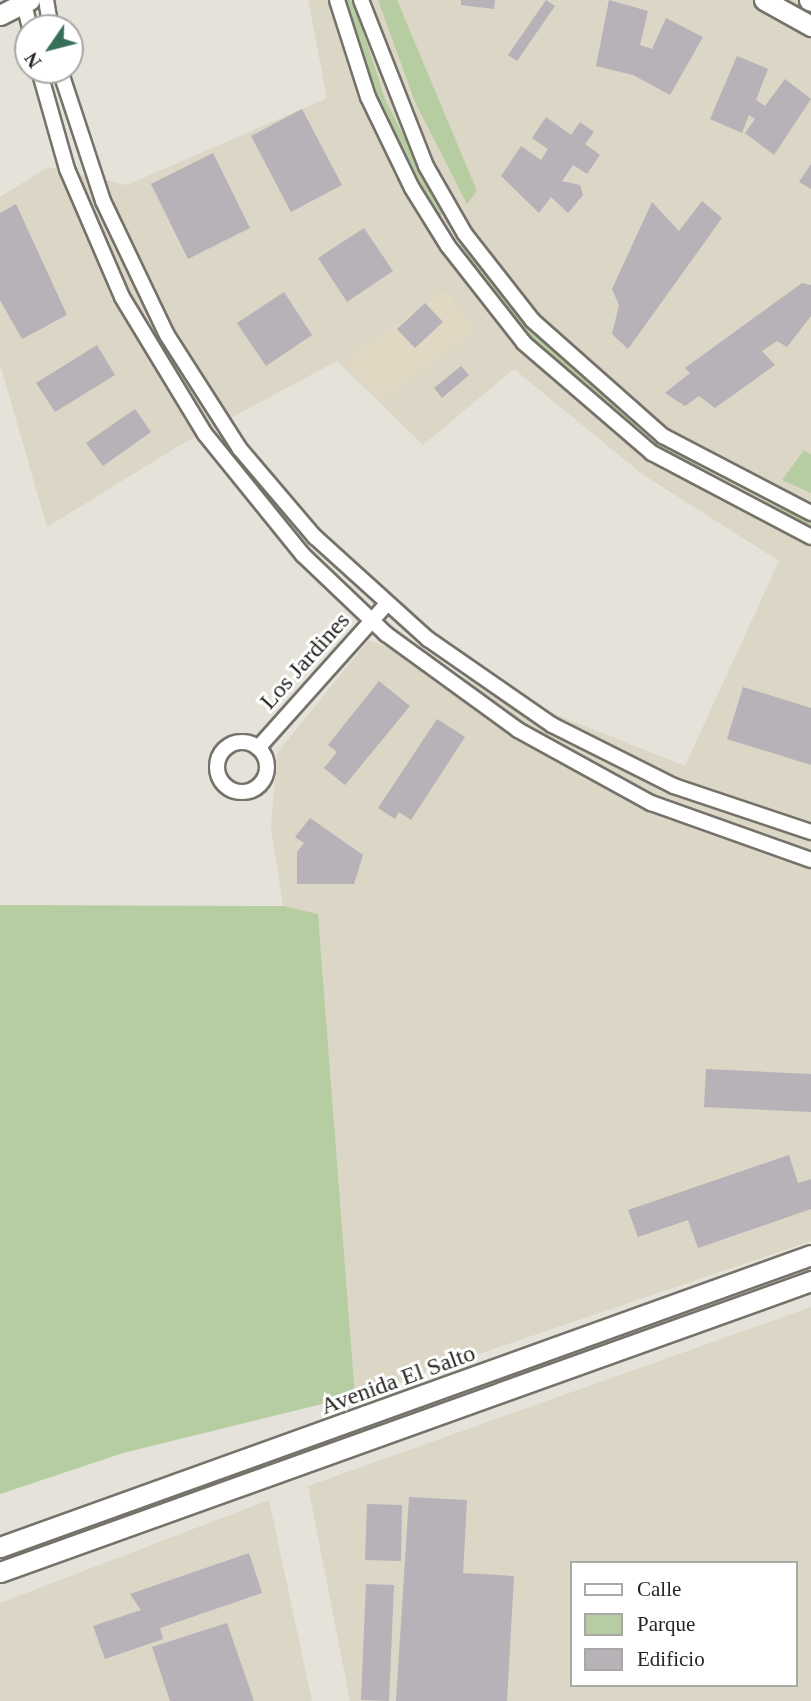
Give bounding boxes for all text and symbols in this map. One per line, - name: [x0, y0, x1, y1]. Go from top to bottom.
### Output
- north arrow: [14, 14, 84, 84]
- text: N: [20, 49, 46, 72]
- street label: Los Jardines: [254, 607, 356, 715]
- street label: Avenida El Salto: [317, 1339, 479, 1421]
- legend: [570, 1561, 797, 1687]
- text: Calle: [637, 1577, 681, 1601]
- text: Parque: [637, 1612, 695, 1636]
- text: Edificio: [637, 1647, 705, 1671]

